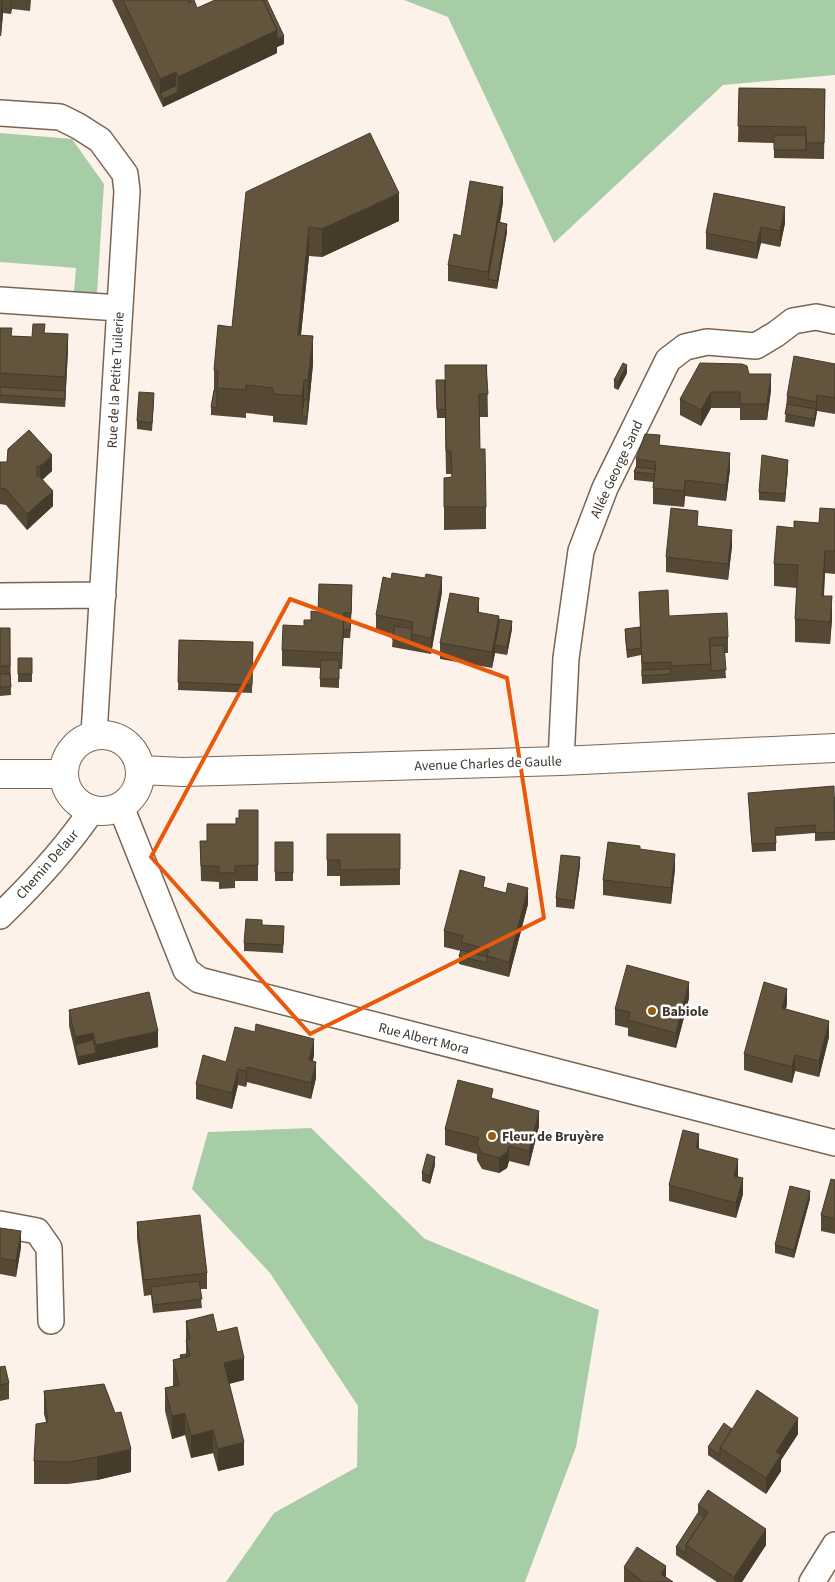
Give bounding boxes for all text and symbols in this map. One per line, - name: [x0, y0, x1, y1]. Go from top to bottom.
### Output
- street label: Rue de la Petite Tuilerie: [102, 311, 130, 449]
- street label: Allée George Sand: [585, 417, 648, 522]
- street label: Avenue Charles de Gaulle: [414, 751, 562, 777]
- street label: Chemin Delaur: [12, 825, 84, 904]
- place label: Babiole: [662, 1002, 709, 1022]
- marker: Babiole: [646, 1005, 658, 1017]
- street label: Rue Albert Mora: [376, 1018, 471, 1060]
- place label: Fleur de Bruyère: [502, 1127, 604, 1147]
- marker: Fleur de Bruyère: [486, 1130, 498, 1142]

